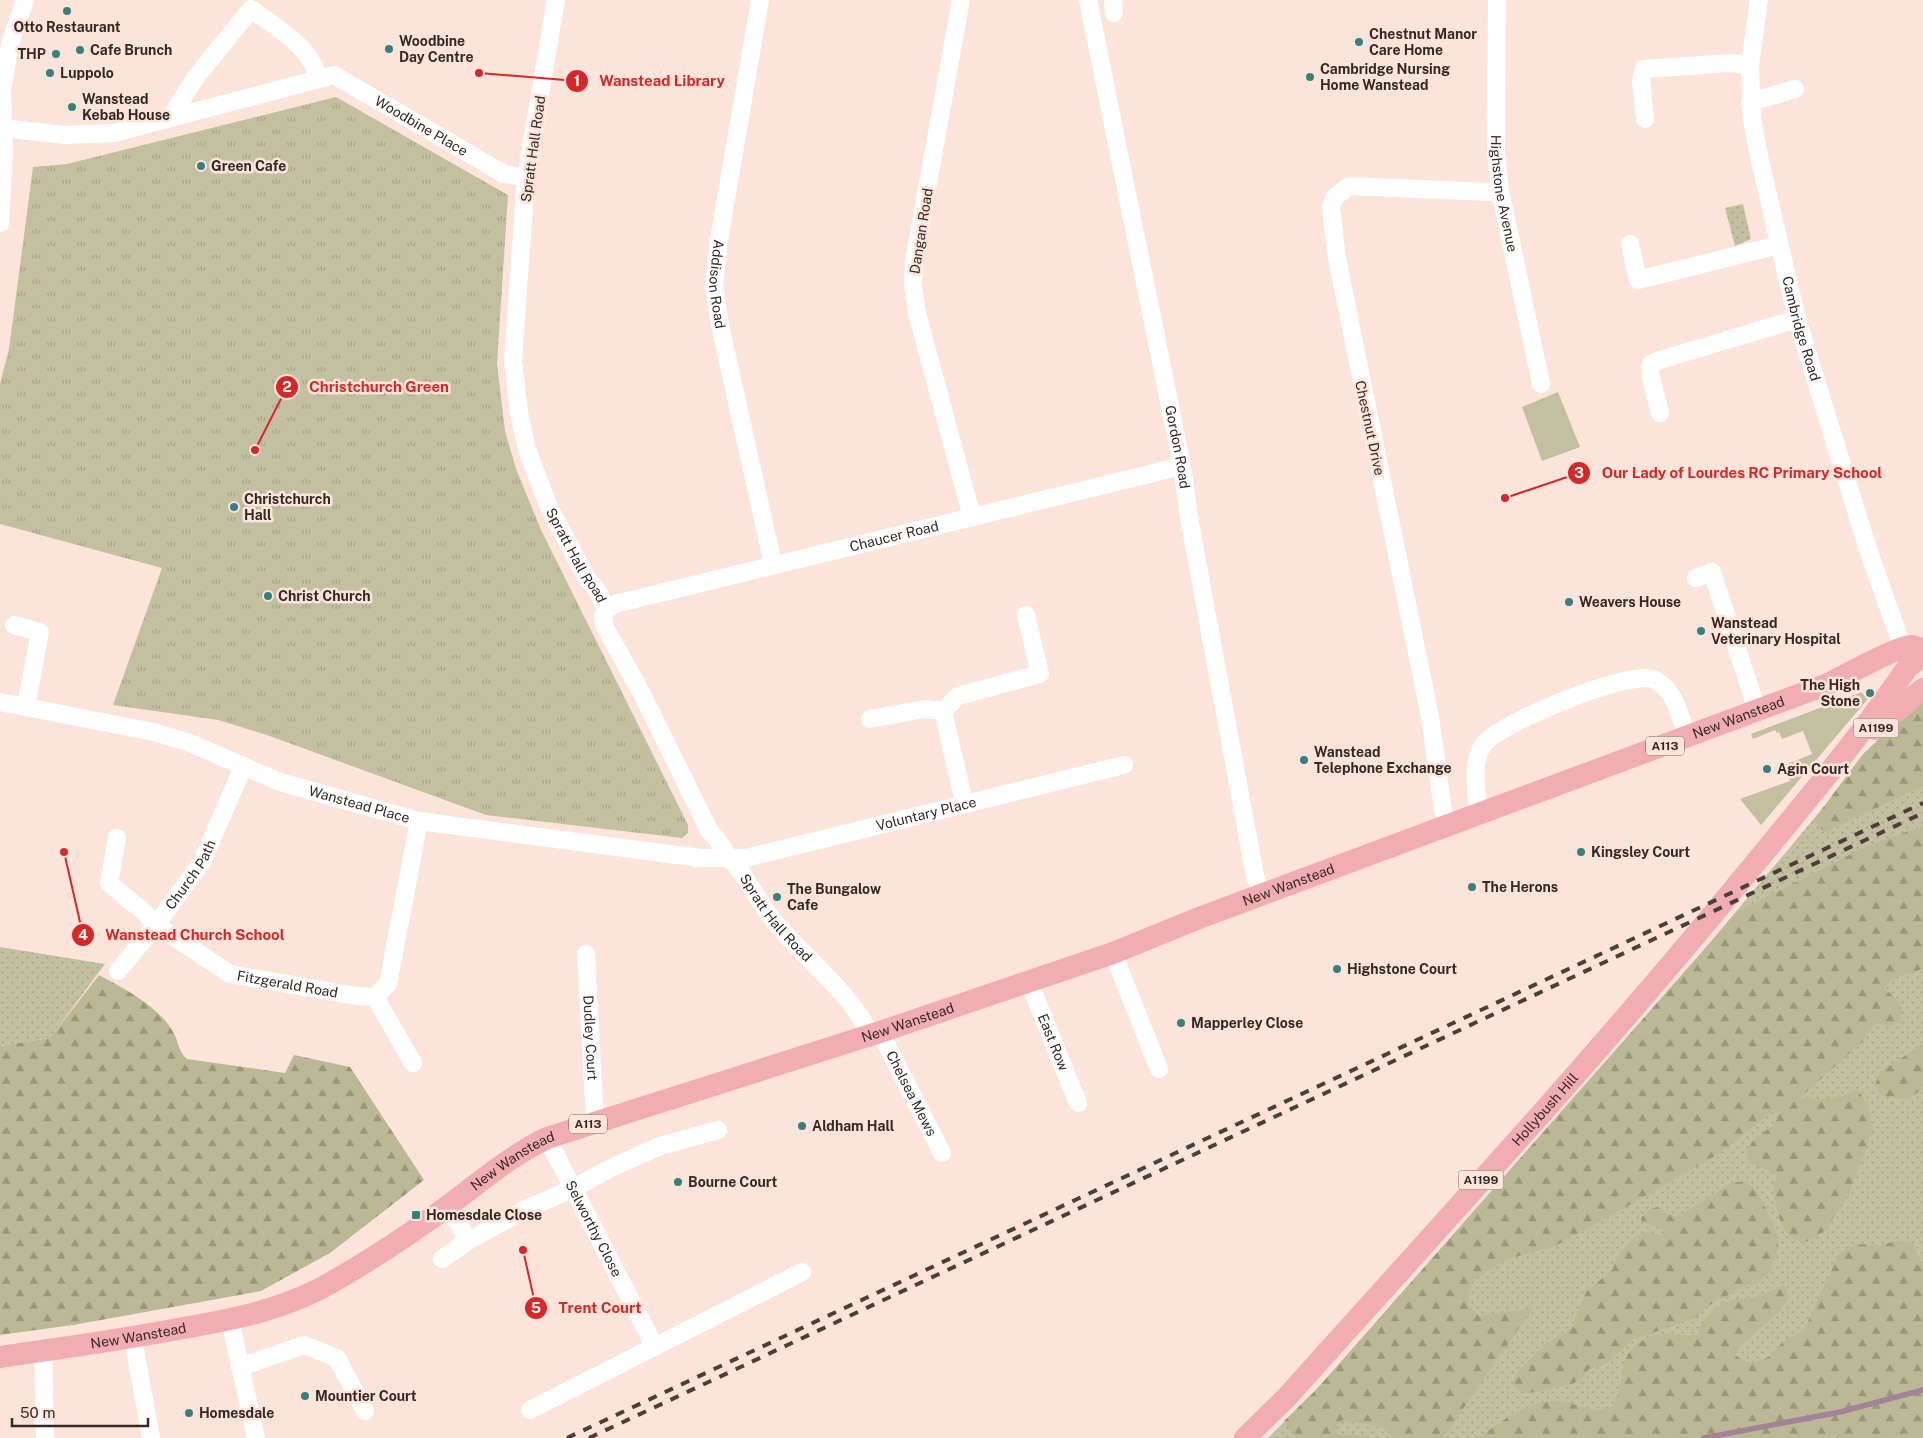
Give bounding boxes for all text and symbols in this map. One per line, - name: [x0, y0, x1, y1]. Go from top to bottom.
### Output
- marker: Otto Restaurant: [61, 5, 73, 17]
- place label: Otto Restaurant: [13, 19, 121, 35]
- place label: Chestnut Manor Care Home: [1369, 26, 1477, 58]
- place label: Woodbine Day Centre: [399, 33, 474, 65]
- marker: Chestnut Manor Care Home: [1353, 36, 1365, 48]
- place label: Cafe Brunch: [90, 42, 172, 58]
- marker: Woodbine Day Centre: [383, 43, 395, 55]
- marker: Cafe Brunch: [74, 44, 86, 56]
- place label: THP: [17, 46, 46, 62]
- marker: THP: [50, 48, 62, 60]
- place label: Cambridge Nursing Home Wanstead: [1320, 61, 1450, 93]
- place label: Luppolo: [60, 65, 114, 81]
- callout: Wanstead Library: [564, 66, 735, 96]
- marker: Luppolo: [44, 67, 56, 79]
- marker: Cambridge Nursing Home Wanstead: [1304, 71, 1316, 83]
- text: 1: [574, 72, 580, 89]
- text: Wanstead Library: [599, 72, 725, 89]
- place label: Wanstead Kebab House: [82, 91, 170, 123]
- street label: Woodbine Place: [372, 93, 471, 159]
- street label: Spratt Hall Road: [518, 95, 548, 203]
- marker: Wanstead Kebab House: [66, 101, 78, 113]
- street label: Highstone Avenue: [1488, 135, 1521, 253]
- place label: Green Cafe: [211, 158, 286, 174]
- marker: Green Cafe: [195, 160, 207, 172]
- street label: Dangan Road: [906, 187, 936, 275]
- street label: Addison Road: [706, 239, 728, 330]
- street label: Cambridge Road: [1779, 275, 1824, 383]
- callout: Christchurch Green: [274, 372, 459, 402]
- text: 2: [282, 378, 292, 395]
- text: Christchurch Green: [309, 378, 449, 395]
- street label: Chestnut Drive: [1352, 379, 1388, 477]
- street label: Gordon Road: [1162, 404, 1193, 490]
- callout: Our Lady of Lourdes RC Primary School: [1566, 458, 1892, 488]
- text: 3: [1574, 464, 1584, 481]
- text: Our Lady of Lourdes RC Primary School: [1602, 464, 1882, 481]
- place label: Christchurch Hall: [244, 491, 331, 523]
- marker: Christchurch Hall: [228, 501, 240, 513]
- street label: Spratt Hall Road: [543, 505, 610, 605]
- street label: Chaucer Road: [848, 518, 940, 555]
- place label: Christ Church: [278, 588, 371, 604]
- marker: Christ Church: [262, 590, 274, 602]
- place label: Weavers House: [1579, 594, 1681, 610]
- marker: Weavers House: [1563, 596, 1575, 608]
- place label: Wanstead Veterinary Hospital: [1711, 615, 1841, 647]
- marker: Wanstead Veterinary Hospital: [1695, 625, 1707, 637]
- place label: The High Stone: [1800, 677, 1860, 709]
- marker: The High Stone: [1864, 687, 1876, 699]
- street label: New Wanstead: [1690, 693, 1787, 742]
- road number: A1199: [1854, 718, 1898, 738]
- road number: A113: [1646, 736, 1684, 756]
- place label: Wanstead Telephone Exchange: [1314, 744, 1452, 776]
- marker: Wanstead Telephone Exchange: [1298, 754, 1310, 766]
- place label: Agin Court: [1777, 761, 1849, 777]
- marker: Agin Court: [1761, 763, 1773, 775]
- street label: Wanstead Place: [307, 782, 412, 826]
- street label: Voluntary Place: [874, 794, 978, 834]
- street label: Church Path: [162, 837, 219, 913]
- place label: Kingsley Court: [1591, 844, 1690, 860]
- marker: Kingsley Court: [1575, 846, 1587, 858]
- street label: New Wanstead: [1240, 860, 1337, 909]
- street label: Spratt Hall Road: [737, 871, 815, 965]
- place label: The Herons: [1482, 879, 1558, 895]
- place label: The Bungalow Cafe: [787, 881, 881, 913]
- marker: The Herons: [1466, 881, 1478, 893]
- marker: The Bungalow Cafe: [771, 891, 783, 903]
- callout: Wanstead Church School: [70, 920, 295, 950]
- text: 4: [78, 926, 88, 943]
- text: Wanstead Church School: [105, 926, 285, 943]
- place label: Highstone Court: [1347, 961, 1457, 977]
- marker: Highstone Court: [1331, 963, 1343, 975]
- street label: Fitzgerald Road: [236, 967, 339, 1001]
- street label: Dudley Court: [580, 995, 601, 1081]
- street label: New Wanstead: [859, 999, 956, 1045]
- street label: East Row: [1035, 1011, 1072, 1073]
- place label: Mapperley Close: [1191, 1015, 1303, 1031]
- marker: Mapperley Close: [1175, 1017, 1187, 1029]
- street label: Chelsea Mews: [883, 1048, 940, 1139]
- street label: Hollybush Hill: [1509, 1070, 1581, 1149]
- road number: A113: [569, 1114, 607, 1134]
- place label: Aldham Hall: [812, 1118, 895, 1134]
- marker: Aldham Hall: [796, 1120, 808, 1132]
- street label: New Wanstead: [467, 1128, 556, 1194]
- road number: A1199: [1458, 1170, 1504, 1190]
- place label: Bourne Court: [688, 1174, 777, 1190]
- marker: Bourne Court: [672, 1176, 684, 1188]
- street label: Selworthy Close: [562, 1178, 625, 1279]
- place label: Homesdale Close: [426, 1207, 542, 1223]
- marker: Homesdale Close: [410, 1209, 422, 1221]
- callout: Trent Court: [524, 1293, 651, 1323]
- text: 5: [531, 1299, 541, 1316]
- text: Trent Court: [559, 1299, 641, 1316]
- street label: New Wanstead: [89, 1320, 188, 1352]
- place label: Mountier Court: [315, 1388, 417, 1404]
- marker: Mountier Court: [299, 1390, 311, 1402]
- scale bar: [12, 1396, 149, 1428]
- text: 50 m: [20, 1404, 55, 1421]
- place label: Homesdale: [199, 1405, 274, 1421]
- marker: Homesdale: [183, 1407, 195, 1419]

